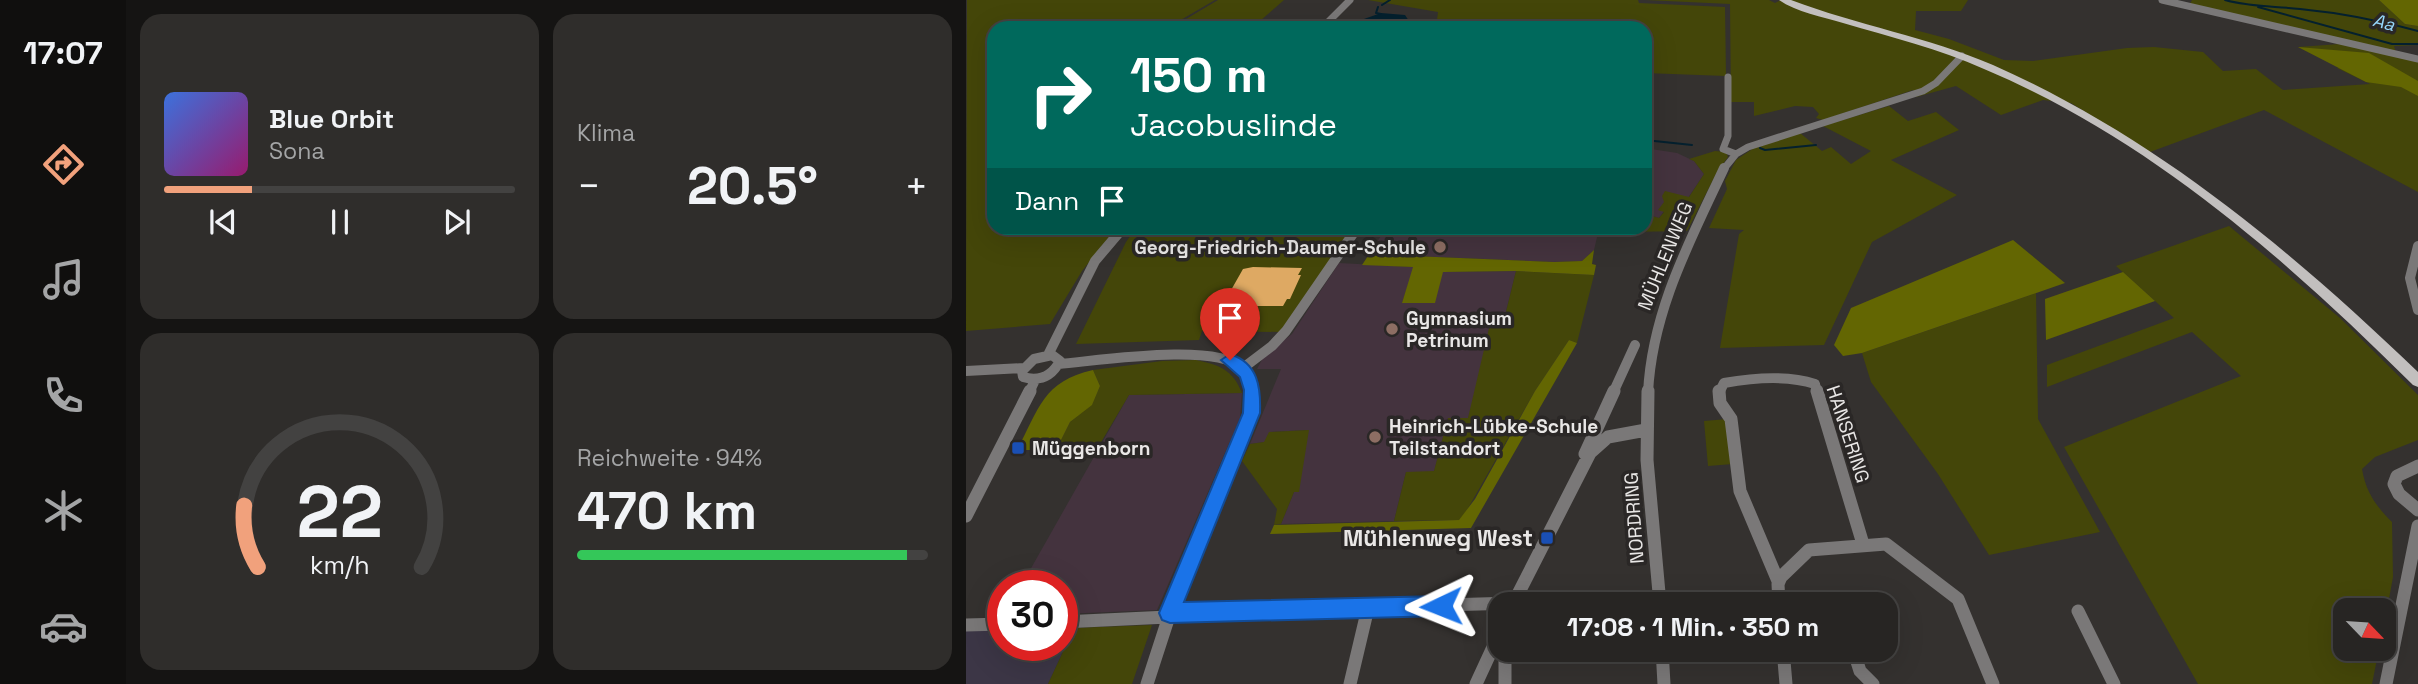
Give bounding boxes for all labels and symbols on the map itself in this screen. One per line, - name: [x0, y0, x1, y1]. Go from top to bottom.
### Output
- water label: Aa: [2371, 8, 2398, 36]
- street label: MÜHLENWEG: [1632, 198, 1698, 314]
- place label: Georg-Friedrich-Daumer-Schule: [1134, 235, 1426, 260]
- marker: Georg-Friedrich-Daumer-Schule: [1432, 239, 1448, 255]
- pin: [1200, 288, 1260, 360]
- place label: Gymnasium Petrinum: [1406, 306, 1512, 353]
- marker: Gymnasium Petrinum: [1384, 321, 1400, 337]
- street label: HANSERING: [1820, 382, 1876, 486]
- place label: Heinrich-Lübke-Schule Teilstandort: [1389, 414, 1598, 461]
- marker: Heinrich-Lübke-Schule Teilstandort: [1367, 429, 1383, 445]
- place label: Müggenborn: [1032, 436, 1150, 461]
- marker: Müggenborn: [1010, 440, 1026, 456]
- street label: NORDRING: [1618, 471, 1650, 565]
- place label: Mühlenweg West: [1343, 523, 1533, 553]
- marker: Mühlenweg West: [1539, 530, 1555, 546]
- position arrow: [1404, 569, 1478, 643]
- speed limit sign: 30: [987, 570, 1078, 661]
- north arrow: [2333, 598, 2396, 662]

